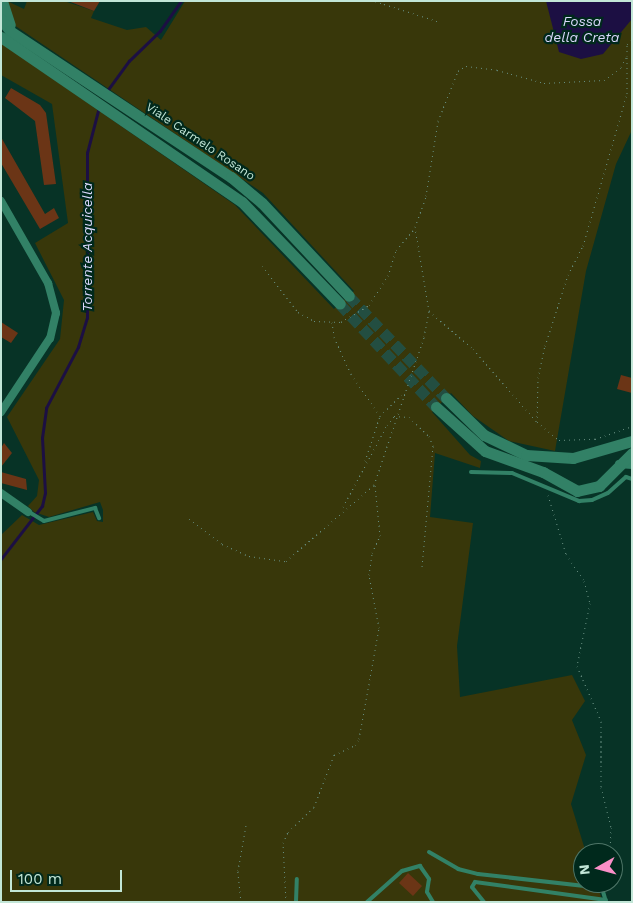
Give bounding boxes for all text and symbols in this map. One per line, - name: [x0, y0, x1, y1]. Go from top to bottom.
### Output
- water label: Fossa della Creta: [545, 13, 619, 46]
- street label: Viale Carmelo Rosano: [143, 100, 257, 184]
- water label: Torrente Acquicella: [79, 182, 95, 312]
- north arrow: [573, 843, 623, 893]
- scale bar: [12, 860, 125, 892]
- text: N: [576, 864, 593, 876]
- text: 100 m: [18, 870, 62, 888]

